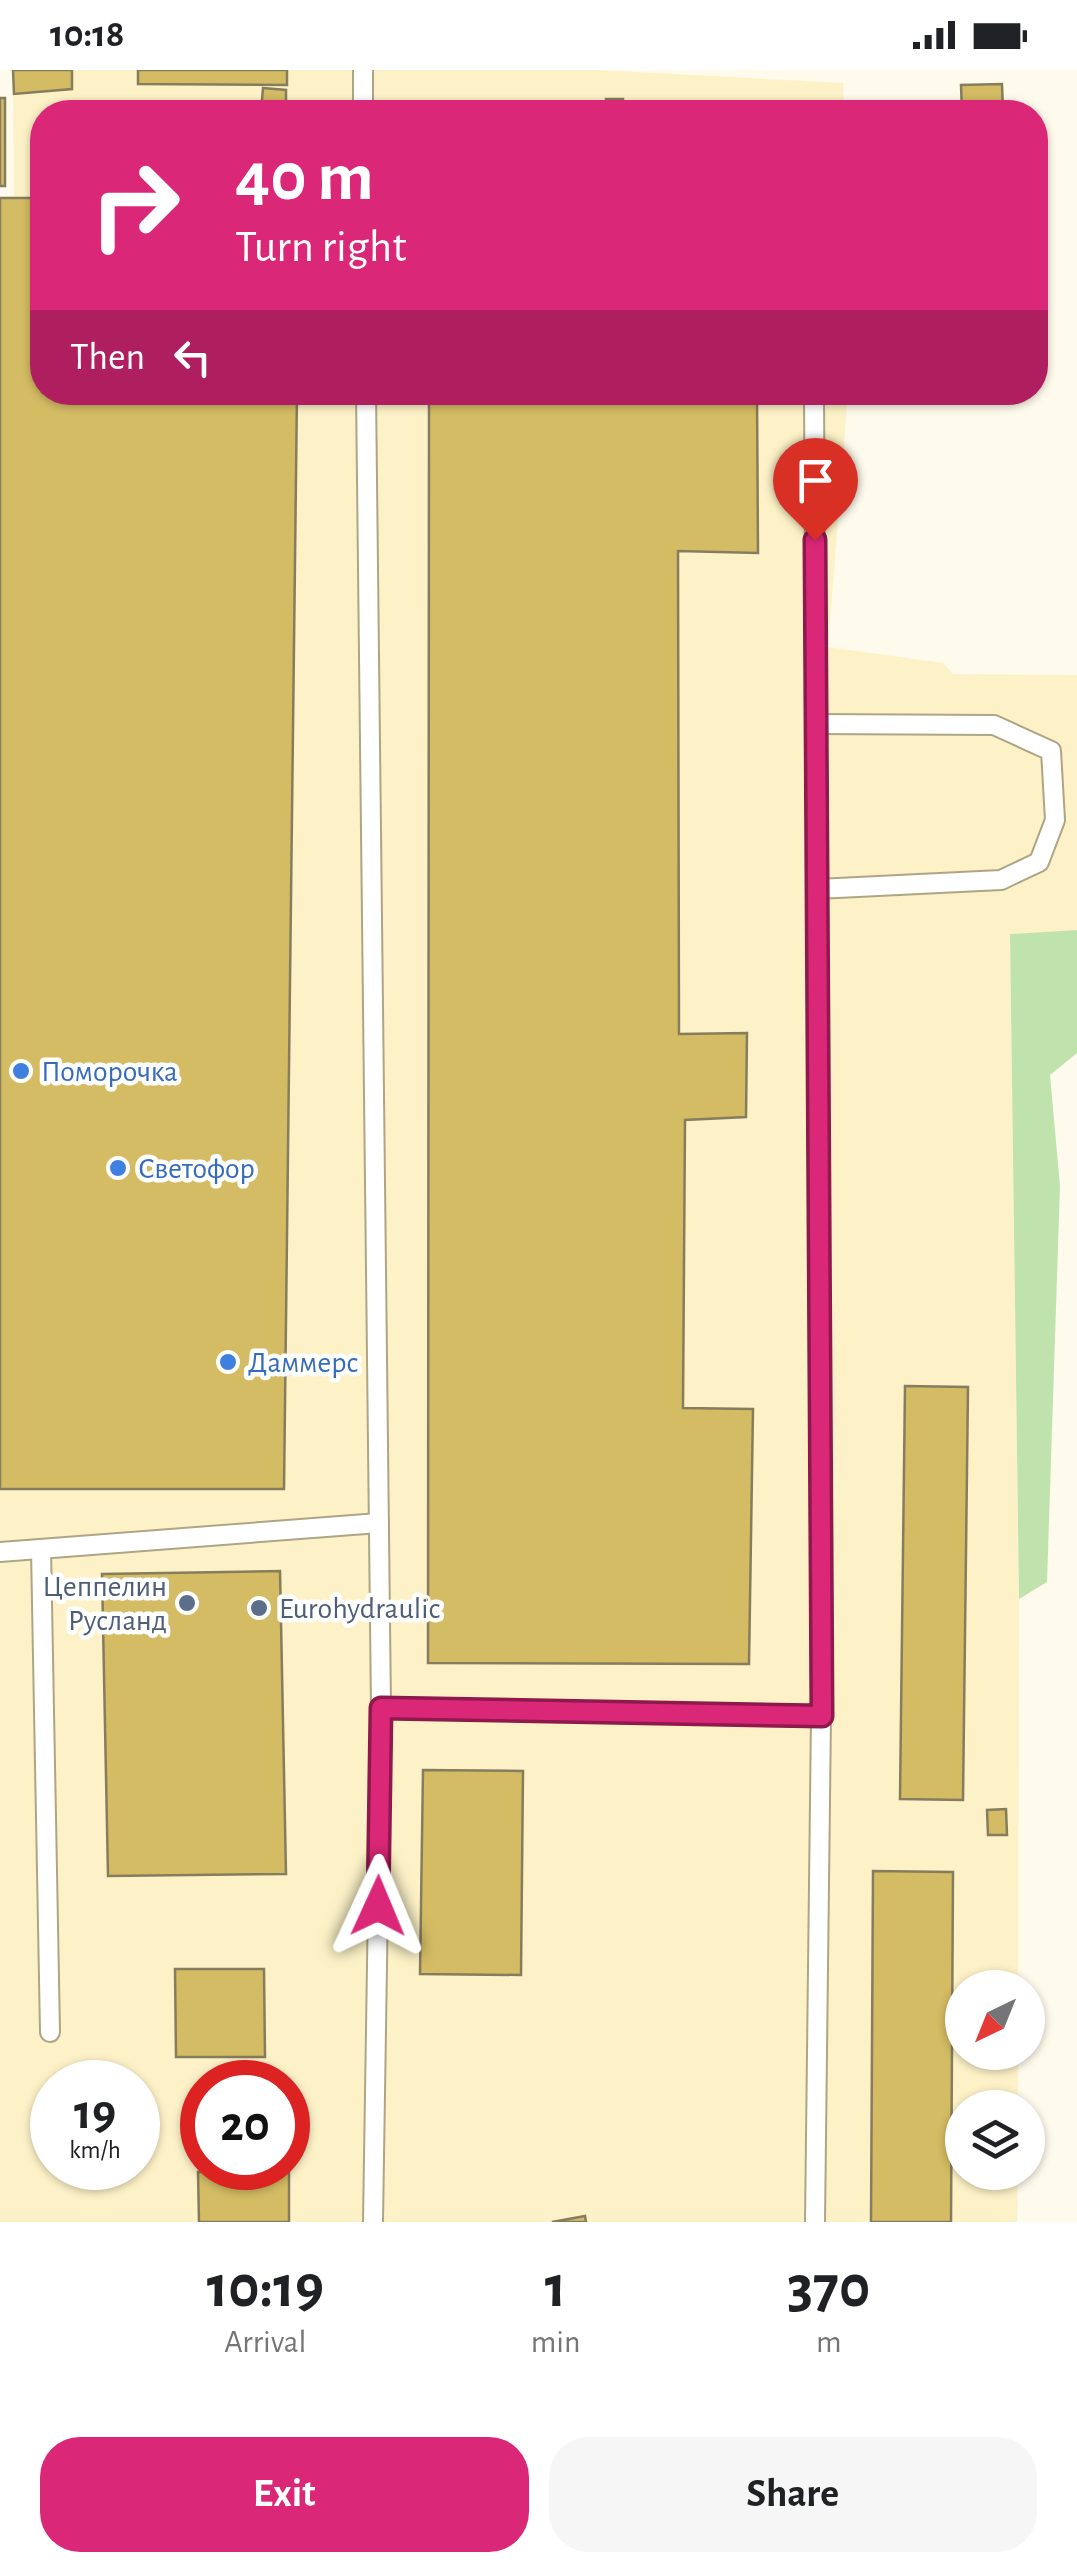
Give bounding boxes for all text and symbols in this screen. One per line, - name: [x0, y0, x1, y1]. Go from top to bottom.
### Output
- text: 10:18: [50, 16, 125, 54]
- icon: right: [70, 140, 200, 270]
- text: 40 m: [235, 143, 374, 213]
- text: Turn right: [235, 225, 407, 270]
- icon: left: [165, 330, 220, 385]
- text: Then: [70, 339, 145, 377]
- pin: [773, 438, 858, 541]
- icon: arrive: [788, 453, 843, 508]
- place label: Поморочка: [41, 1057, 178, 1087]
- marker: Поморочка: [10, 1060, 32, 1082]
- place label: Светофор: [138, 1154, 255, 1184]
- marker: Светофор: [107, 1157, 129, 1179]
- place label: Даммерс: [248, 1348, 359, 1378]
- marker: Даммерс: [217, 1351, 239, 1373]
- place label: Цеппелин Русланд: [42, 1572, 167, 1636]
- marker: Цеппелин Русланд: [176, 1592, 198, 1614]
- place label: Eurohydraulic: [279, 1594, 440, 1624]
- marker: Eurohydraulic: [248, 1597, 270, 1619]
- position arrow: [326, 1854, 430, 1958]
- north arrow: [945, 1970, 1045, 2070]
- map controls: [945, 1970, 1045, 2190]
- speed limit sign: 20: [180, 2060, 310, 2190]
- text: 19: [74, 2088, 116, 2138]
- button: layers: [945, 2090, 1045, 2190]
- text: km/h: [69, 2138, 121, 2163]
- text: 10:19: [207, 2258, 324, 2318]
- text: 1: [545, 2258, 566, 2318]
- text: 370: [787, 2258, 870, 2318]
- text: Arrival: [224, 2326, 306, 2358]
- text: min: [531, 2326, 580, 2358]
- text: m: [816, 2326, 842, 2358]
- button: Exit: [40, 2437, 529, 2552]
- button: Share: [549, 2437, 1037, 2552]

